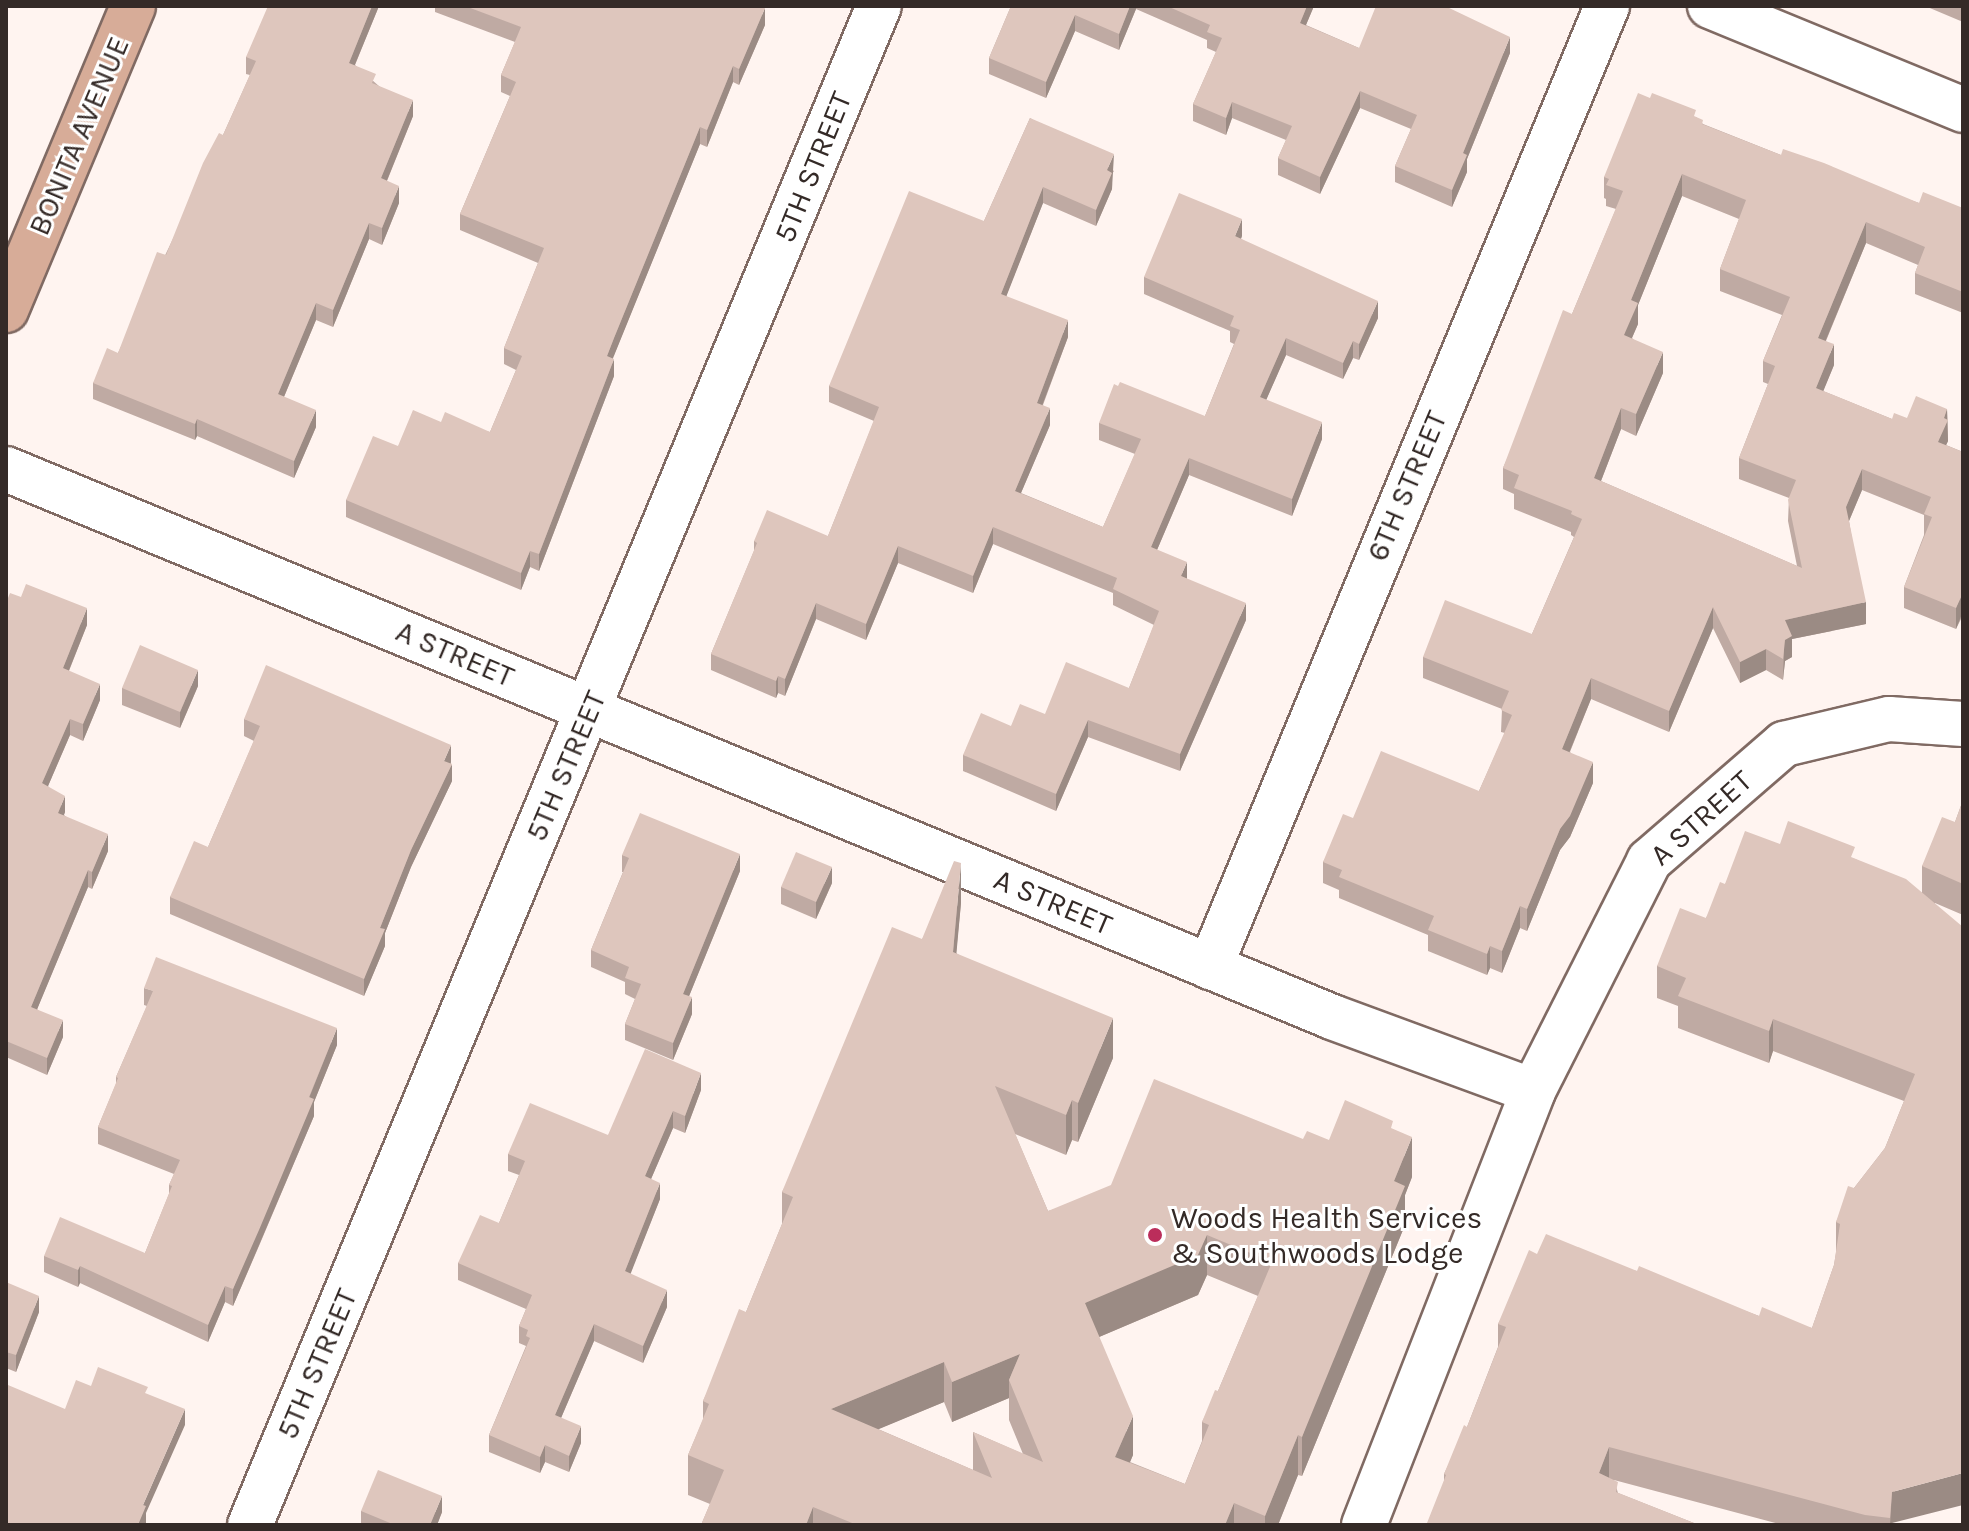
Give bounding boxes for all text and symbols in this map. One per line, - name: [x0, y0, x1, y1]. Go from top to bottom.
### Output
- street label: BONITA AVENUE: [21, 31, 137, 241]
- street label: 5TH STREET: [766, 86, 860, 248]
- street label: 6TH STREET: [1359, 405, 1455, 567]
- street label: A STREET: [391, 613, 519, 695]
- street label: 5TH STREET: [518, 686, 614, 846]
- street label: A STREET: [1643, 763, 1759, 873]
- street label: A STREET: [989, 861, 1117, 943]
- place label: Woods Health Services & Southwoods Lodge: [1171, 1200, 1482, 1270]
- marker: Woods Health Services & Southwoods Lodge: [1146, 1226, 1164, 1244]
- street label: 5TH STREET: [269, 1284, 365, 1444]

